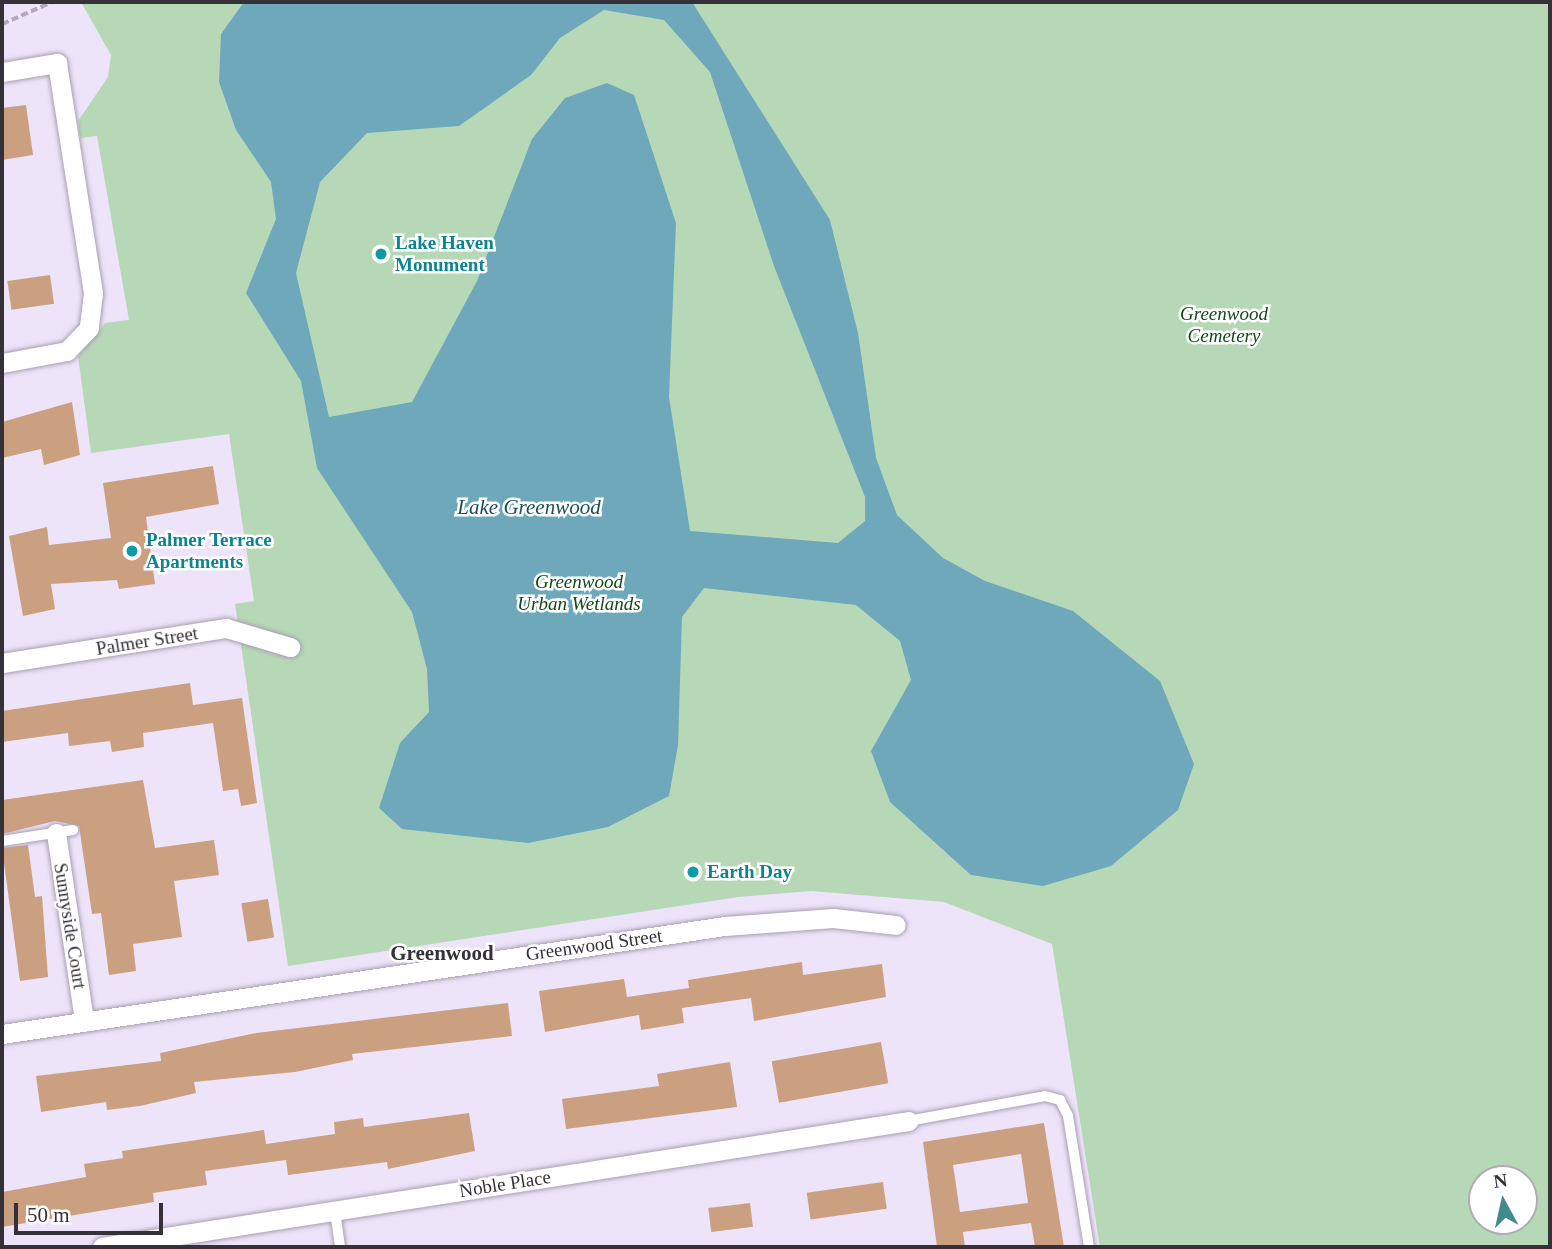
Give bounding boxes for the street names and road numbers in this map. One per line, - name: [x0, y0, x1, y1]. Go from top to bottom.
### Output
- street label: Palmer Street: [94, 622, 200, 660]
- street label: Sunnyside Court: [49, 861, 91, 991]
- street label: Greenwood Street: [524, 924, 664, 966]
- street label: Noble Place: [458, 1166, 552, 1202]

